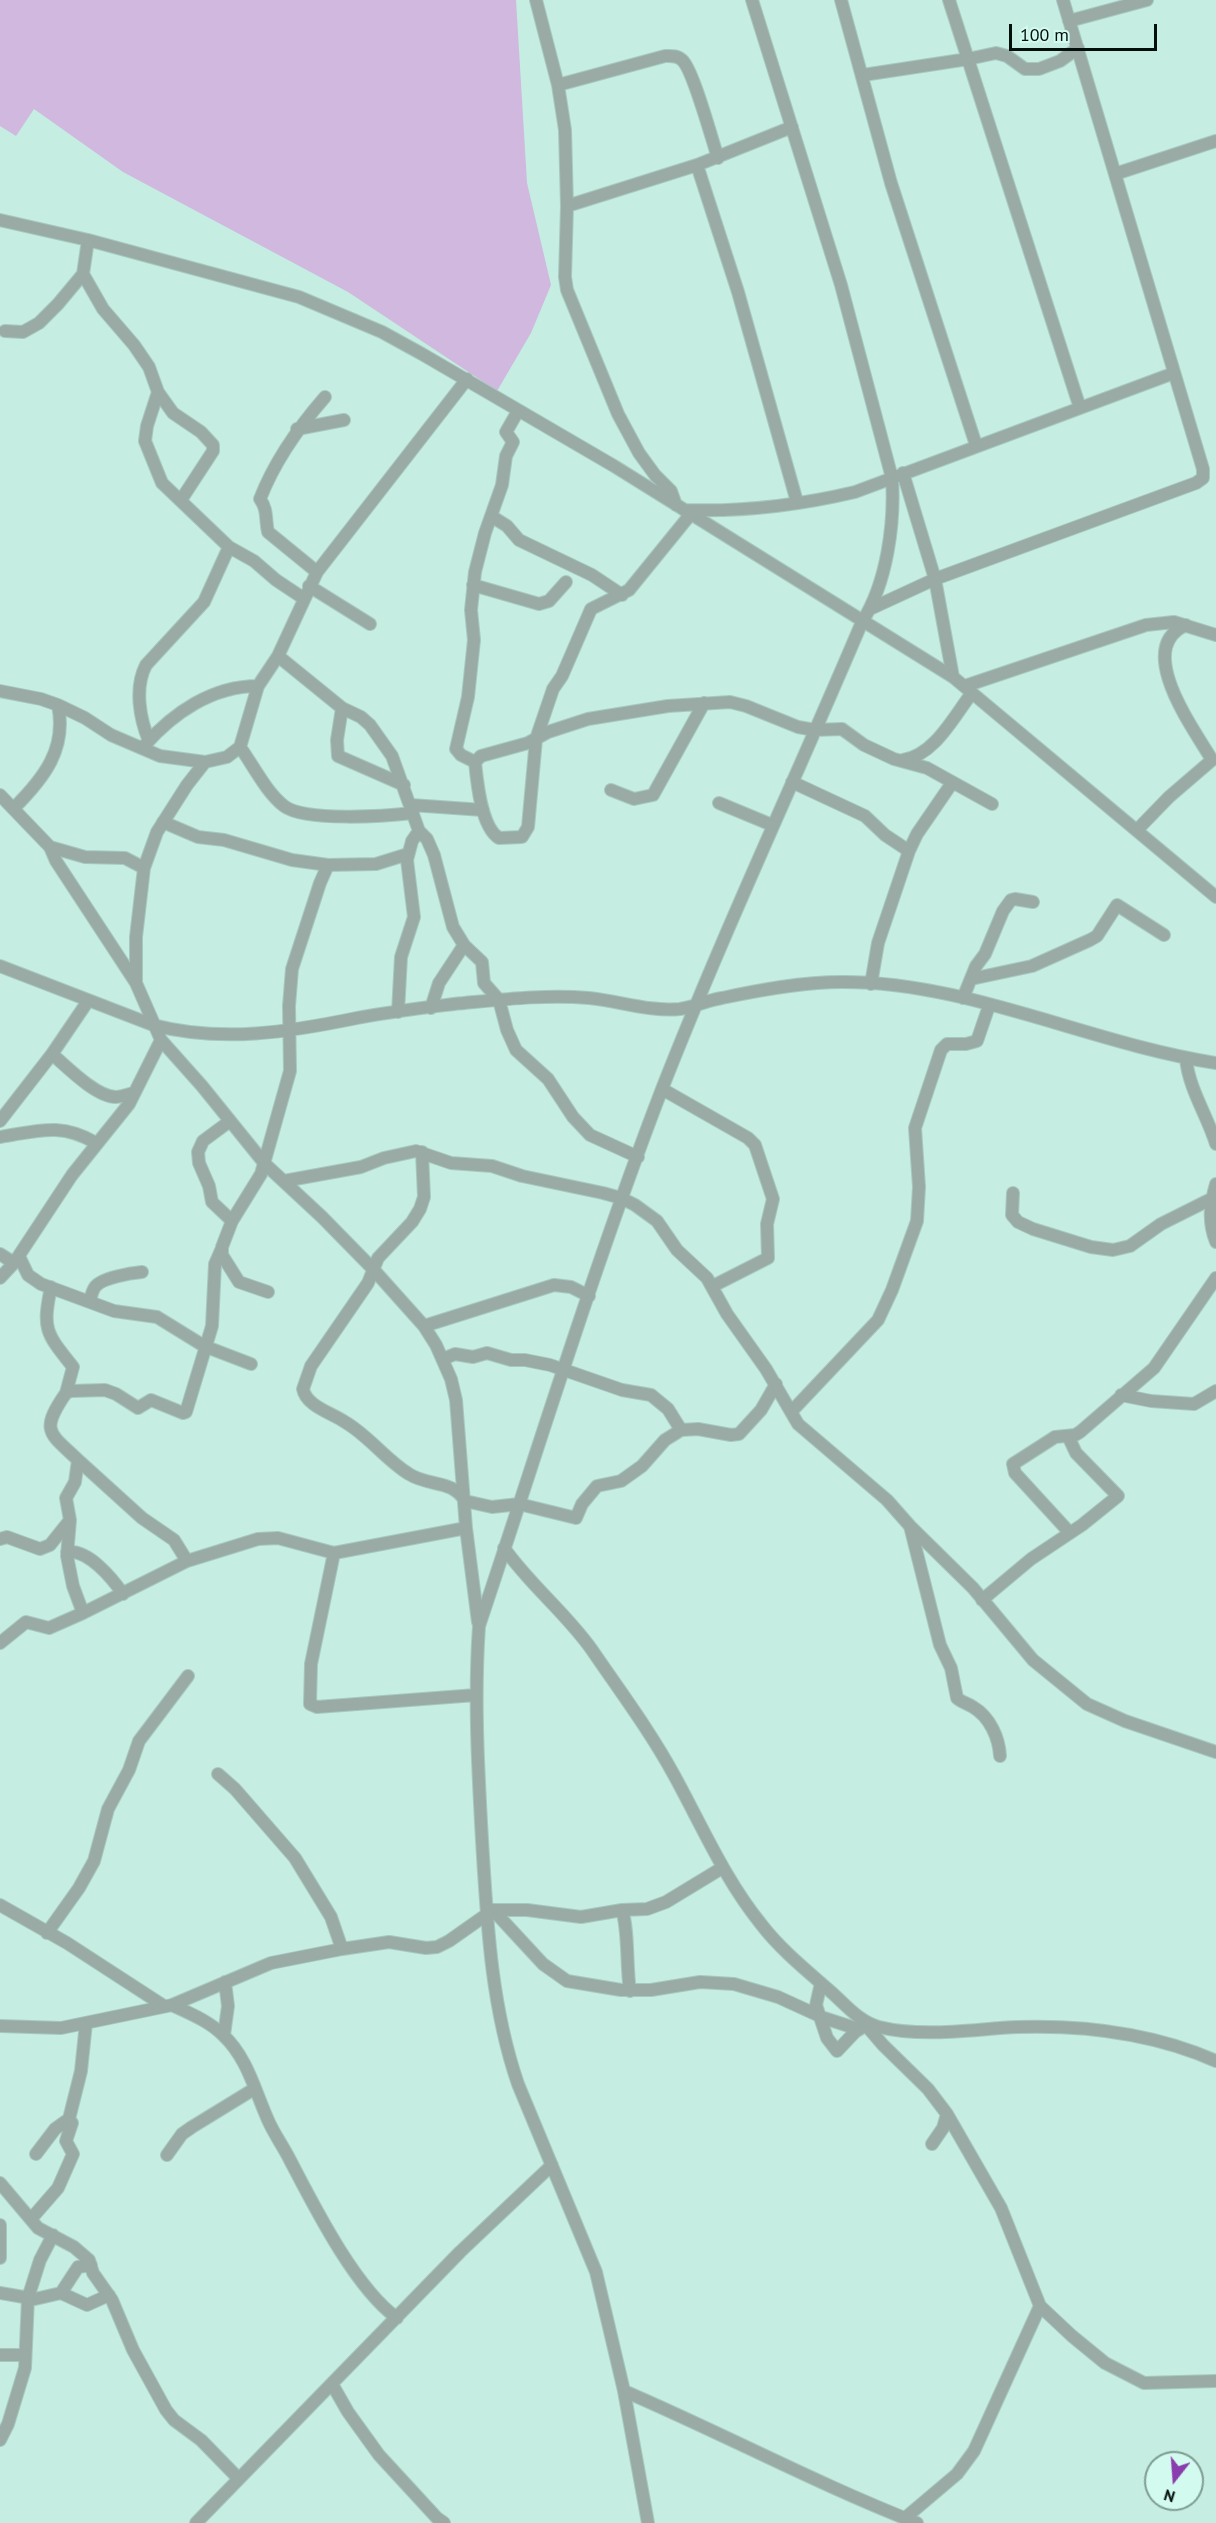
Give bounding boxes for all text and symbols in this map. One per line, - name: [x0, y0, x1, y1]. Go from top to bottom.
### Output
- scale bar: [1012, 12, 1160, 50]
- text: 100 m: [1020, 23, 1069, 46]
- north arrow: [1144, 2451, 1204, 2511]
- text: N: [1161, 2485, 1177, 2507]

